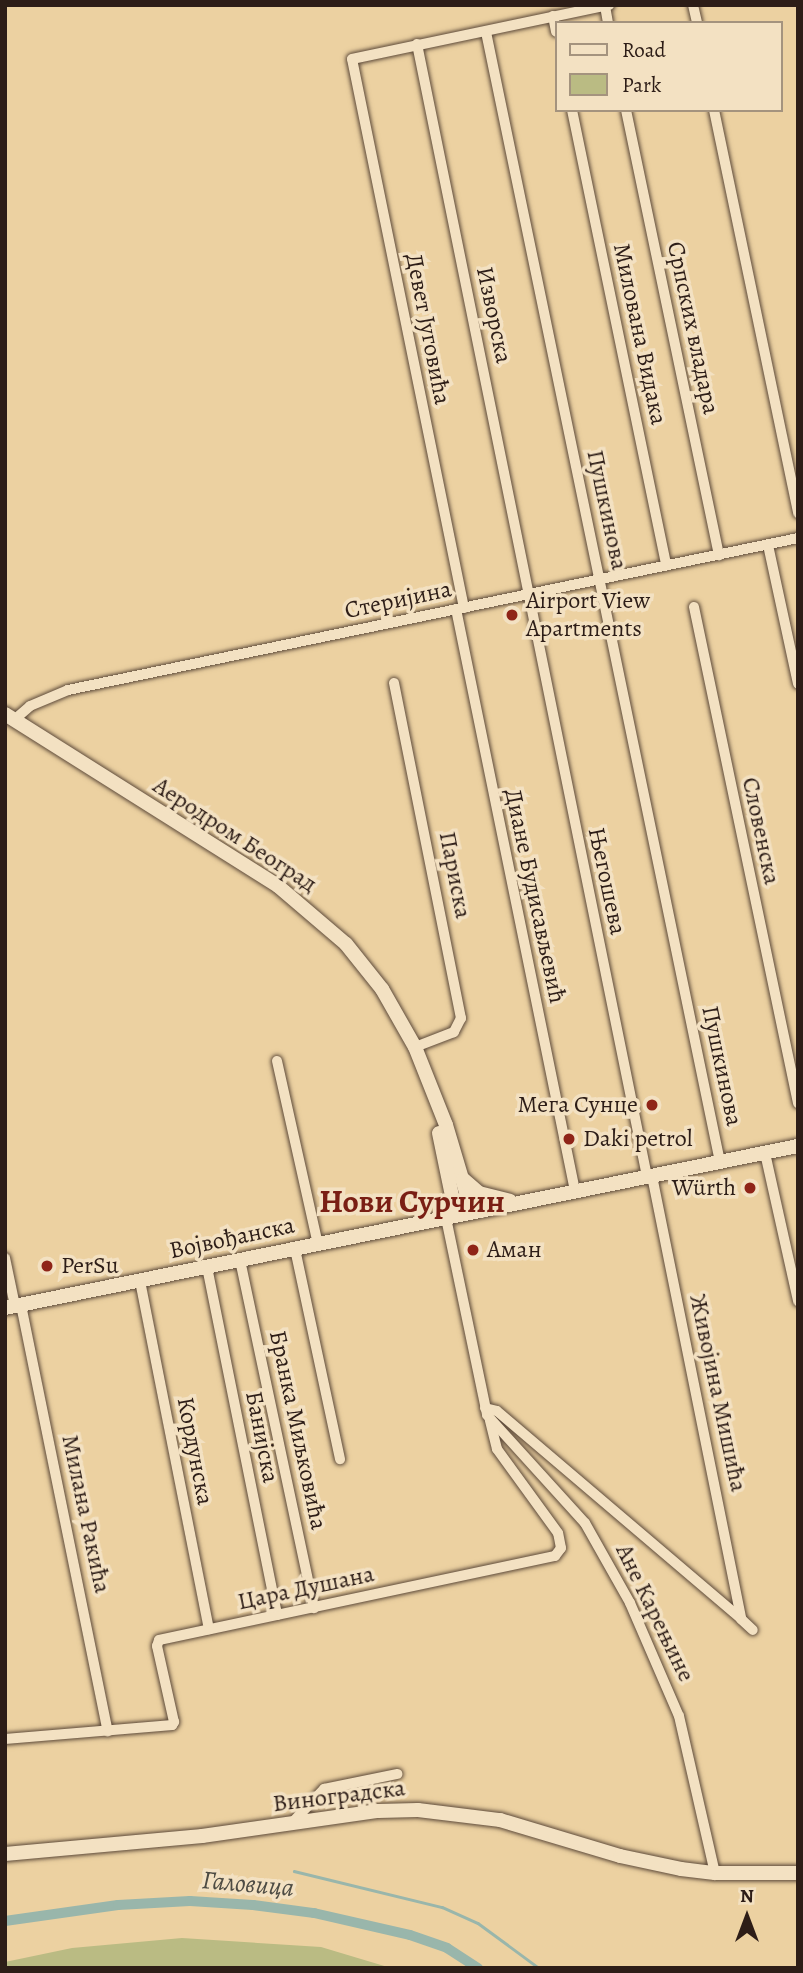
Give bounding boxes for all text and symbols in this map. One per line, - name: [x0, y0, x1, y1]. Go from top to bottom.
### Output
- legend: [554, 21, 782, 112]
- text: Road: [622, 36, 666, 64]
- text: Park: [622, 71, 661, 99]
- street label: Српских владара: [661, 239, 725, 417]
- street label: Милована Видака: [607, 241, 673, 427]
- street label: Девет Југовића: [399, 251, 457, 407]
- street label: Изворска: [470, 264, 518, 366]
- street label: Пушкинова: [580, 447, 634, 573]
- street label: Стеријина: [342, 575, 454, 625]
- place label: Airport View Apartments: [526, 587, 650, 643]
- marker: Airport View Apartments: [504, 607, 520, 623]
- street label: Аеродром Београд: [148, 771, 322, 899]
- street label: Словенска: [736, 775, 786, 887]
- street label: Диане Будисављевић: [498, 786, 572, 1006]
- street label: Његошева: [582, 825, 632, 937]
- street label: Париска: [432, 829, 478, 921]
- street label: Пушкинова: [695, 1003, 749, 1129]
- place label: Мега Сунце: [517, 1091, 638, 1119]
- marker: Мега Сунце: [644, 1097, 660, 1113]
- place label: Daki petrol: [583, 1125, 693, 1153]
- marker: Daki petrol: [561, 1131, 577, 1147]
- place label: Würth: [672, 1174, 736, 1202]
- marker: Würth: [742, 1180, 758, 1196]
- district label: Нови Сурчин: [319, 1182, 505, 1220]
- street label: Војвођанска: [167, 1211, 297, 1265]
- place label: Аман: [487, 1236, 542, 1264]
- marker: Аман: [465, 1242, 481, 1258]
- place label: PerSu: [61, 1252, 119, 1280]
- marker: PerSu: [39, 1258, 55, 1274]
- street label: Живојина Мишића: [683, 1292, 753, 1494]
- street label: Бранка Миљковића: [263, 1328, 333, 1532]
- street label: Банијска: [239, 1389, 285, 1485]
- street label: Кордунска: [170, 1395, 220, 1507]
- street label: Милана Ракића: [55, 1432, 117, 1596]
- street label: Ане Карењине: [609, 1540, 701, 1686]
- street label: Цара Душана: [235, 1560, 377, 1616]
- street label: Виноградска: [271, 1774, 407, 1818]
- water label: Галовица: [201, 1864, 295, 1904]
- north arrow: [712, 1882, 782, 1952]
- text: N: [740, 1883, 754, 1909]

